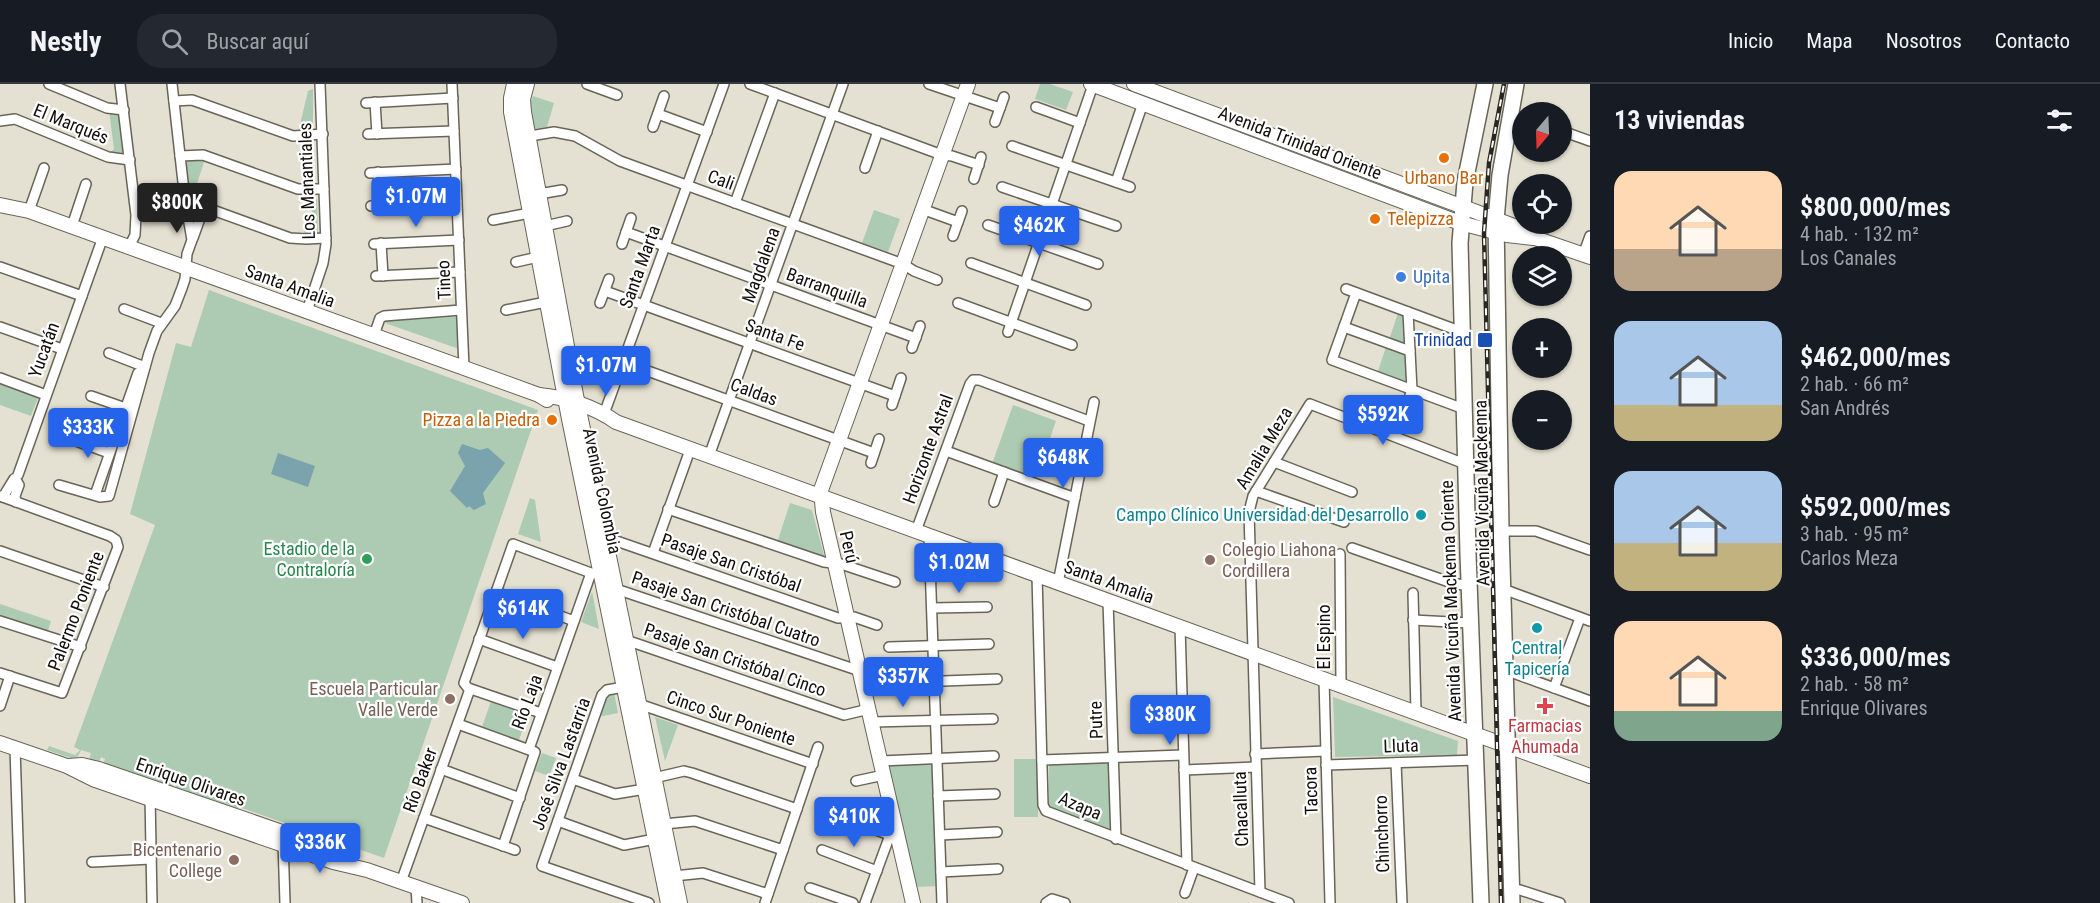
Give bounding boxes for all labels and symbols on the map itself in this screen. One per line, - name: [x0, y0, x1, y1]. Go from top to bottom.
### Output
- street label: El Marqués: [31, 99, 112, 148]
- street label: Avenida Trinidad Oriente: [1216, 102, 1385, 183]
- north arrow: [1512, 102, 1572, 162]
- street label: Los Manantiales: [294, 122, 319, 240]
- marker: Urbano Bar: [1437, 151, 1451, 165]
- street label: Cali: [705, 165, 737, 194]
- place label: Urbano Bar: [1405, 167, 1484, 188]
- pin: $1.07M: [367, 177, 465, 228]
- pin: $800K: [135, 183, 219, 234]
- pin: $462K: [997, 206, 1081, 257]
- place label: Telepizza: [1387, 208, 1454, 229]
- marker: Telepizza: [1368, 212, 1382, 226]
- street label: Santa Marta: [615, 222, 664, 311]
- street label: Magdalena: [737, 224, 784, 305]
- street label: Santa Amalia: [242, 260, 338, 312]
- street label: Tineo: [432, 260, 455, 300]
- street label: Barranquilla: [784, 263, 871, 312]
- place label: Upita: [1413, 266, 1450, 287]
- marker: Upita: [1394, 270, 1408, 284]
- street label: Santa Fe: [743, 314, 808, 355]
- street label: Yucatán: [24, 319, 63, 380]
- place label: Trinidad: [1414, 329, 1472, 350]
- marker: Trinidad: [1476, 331, 1494, 349]
- pin: $1.07M: [557, 346, 655, 397]
- street label: Caldas: [728, 373, 781, 410]
- street label: Horizonte Astral: [898, 391, 957, 506]
- pin: $592K: [1341, 395, 1425, 446]
- street label: Avenida Vicuña Mackenna: [1469, 400, 1494, 586]
- street label: Amalia Meza: [1231, 403, 1296, 493]
- pin: $333K: [46, 408, 130, 459]
- place label: Pizza a la Piedra: [422, 409, 540, 430]
- marker: Pizza a la Piedra: [545, 413, 559, 427]
- street label: Avenida Colombia: [579, 426, 626, 556]
- pin: $648K: [1021, 438, 1105, 489]
- street label: Avenida Vicuña Mackenna Oriente: [1436, 480, 1465, 722]
- place label: Campo Clínico Universidad del Desarrollo: [1116, 504, 1409, 525]
- marker: Campo Clínico Universidad del Desarrollo: [1414, 508, 1428, 522]
- street label: Pasaje San Cristóbal: [658, 529, 804, 596]
- street label: Perú: [836, 529, 863, 565]
- place label: Estadio de la Contraloría: [263, 538, 355, 580]
- place label: Colegio Liahona Cordillera: [1222, 539, 1336, 581]
- pin: $1.02M: [910, 543, 1008, 594]
- street label: Palermo Poniente: [43, 548, 108, 673]
- marker: Estadio de la Contraloría: [360, 552, 374, 566]
- marker: Colegio Liahona Cordillera: [1203, 553, 1217, 567]
- street label: Santa Amalia: [1061, 556, 1157, 608]
- street label: Pasaje San Cristóbal Cuatro: [629, 566, 823, 651]
- pin: $614K: [481, 589, 565, 640]
- street label: El Espino: [1313, 604, 1334, 670]
- street label: Pasaje San Cristóbal Cinco: [641, 618, 829, 701]
- marker: Central Tapicería: [1530, 621, 1544, 635]
- place label: Central Tapicería: [1504, 637, 1570, 679]
- pin: $357K: [861, 657, 945, 708]
- street label: Río Laja: [507, 672, 546, 732]
- place label: Escuela Particular Valle Verde: [309, 678, 439, 720]
- street label: Cinco Sur Poniente: [664, 686, 798, 749]
- marker: Escuela Particular Valle Verde: [443, 692, 457, 706]
- street label: José Silva Lastarria: [527, 695, 594, 833]
- pin: $380K: [1128, 695, 1212, 746]
- marker: Farmacias Ahumada: [1538, 699, 1552, 713]
- street label: Putre: [1084, 701, 1107, 739]
- place label: Farmacias Ahumada: [1508, 715, 1582, 757]
- street label: Lluta: [1383, 734, 1419, 757]
- street label: Río Baker: [398, 744, 441, 815]
- street label: Enrique Olivares: [133, 753, 249, 810]
- street label: Tacora: [1299, 767, 1322, 815]
- street label: Chacalluta: [1229, 771, 1252, 847]
- street label: Azapa: [1056, 787, 1105, 824]
- street label: Chinchorro: [1370, 795, 1393, 873]
- pin: $410K: [812, 797, 896, 848]
- pin: $336K: [278, 823, 362, 874]
- place label: Bicentenario College: [133, 839, 222, 881]
- marker: Bicentenario College: [227, 853, 241, 867]

